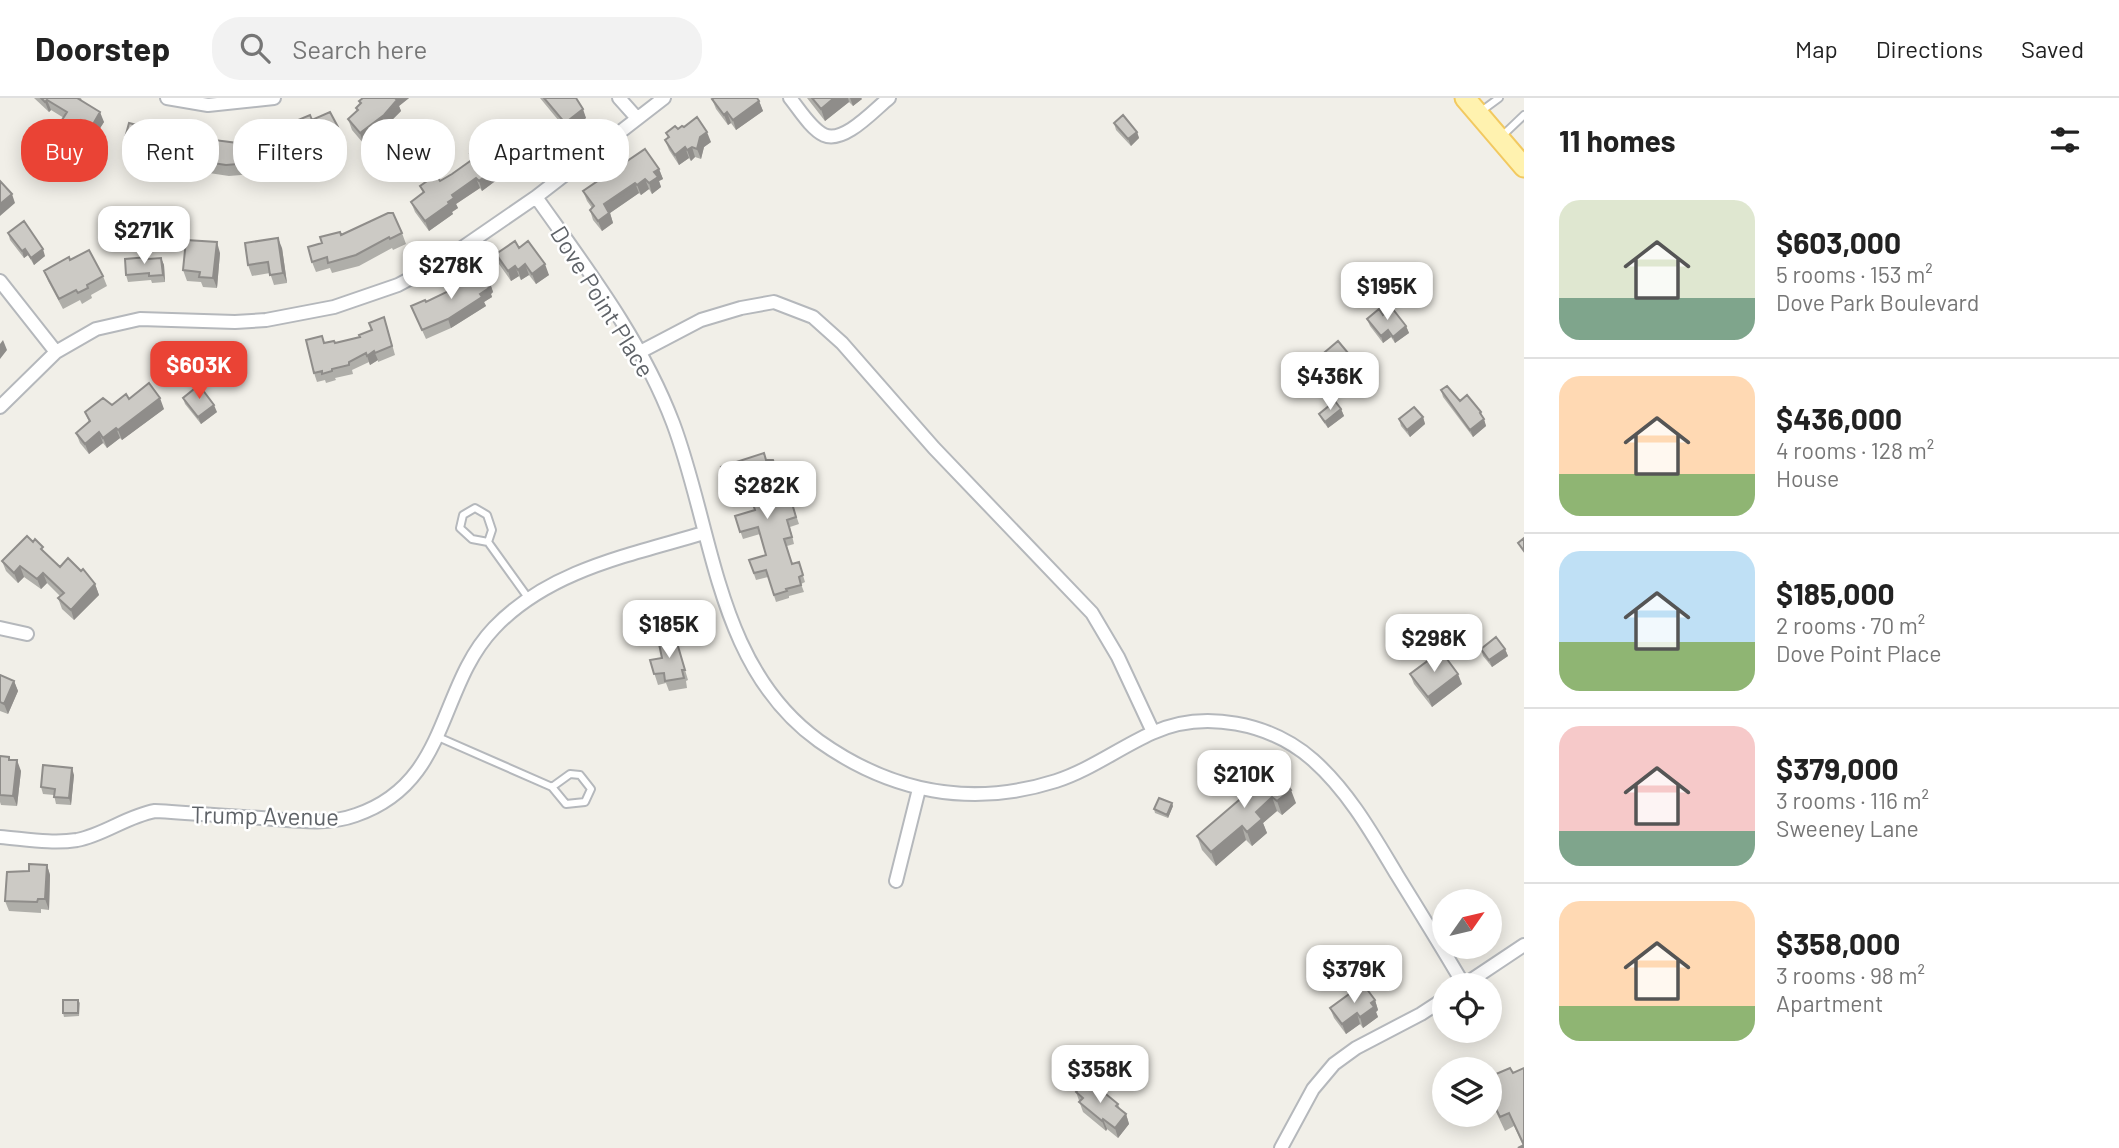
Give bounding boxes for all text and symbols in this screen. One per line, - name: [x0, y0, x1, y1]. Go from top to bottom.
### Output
- search box: [212, 17, 702, 80]
- text: Doorstep: [35, 28, 170, 68]
- icon: search: [236, 29, 274, 67]
- text: Search here: [292, 33, 427, 64]
- text: Map: [1795, 34, 1838, 63]
- text: Directions: [1876, 34, 1983, 63]
- text: Saved: [2021, 34, 2084, 63]
- chip: Buy: [21, 119, 108, 182]
- chip: Rent: [122, 119, 219, 182]
- chip: Filters: [233, 119, 347, 182]
- chip: New: [361, 119, 455, 182]
- chip: Apartment: [469, 119, 629, 182]
- icon: filters: [2046, 121, 2084, 159]
- text: 11 homes: [1559, 122, 1676, 158]
- pin: $271K: [95, 206, 193, 266]
- text: $271K: [114, 215, 174, 243]
- street label: Dove Point Place: [545, 220, 661, 382]
- text: $603,000: [1776, 224, 1901, 260]
- icon: home: [1615, 228, 1699, 312]
- pin: $278K: [402, 242, 500, 301]
- text: $278K: [419, 250, 483, 278]
- text: 5 rooms · 153 m²: [1776, 260, 1933, 288]
- pin: $195K: [1338, 262, 1436, 322]
- text: $195K: [1357, 271, 1417, 299]
- text: Dove Park Boulevard: [1776, 288, 1979, 316]
- pin: $603K: [150, 342, 248, 401]
- text: $603K: [166, 350, 232, 378]
- pin: $436K: [1281, 352, 1379, 412]
- text: $436K: [1297, 361, 1363, 389]
- text: $436,000: [1776, 400, 1902, 436]
- icon: home: [1615, 404, 1699, 488]
- text: 4 rooms · 128 m²: [1776, 436, 1934, 464]
- pin: $282K: [718, 462, 816, 521]
- text: House: [1776, 464, 1839, 492]
- text: $282K: [734, 470, 800, 498]
- text: $185,000: [1776, 575, 1895, 611]
- icon: home: [1615, 579, 1699, 663]
- pin: $185K: [620, 601, 718, 660]
- text: $185K: [639, 609, 699, 637]
- text: 2 rooms · 70 m²: [1776, 611, 1925, 639]
- pin: $298K: [1385, 614, 1483, 674]
- text: $298K: [1401, 623, 1467, 651]
- text: Dove Point Place: [1776, 639, 1941, 667]
- pin: $210K: [1195, 750, 1293, 810]
- text: $379,000: [1776, 750, 1899, 786]
- icon: home: [1615, 754, 1699, 838]
- text: $210K: [1213, 759, 1275, 787]
- text: 3 rooms · 116 m²: [1776, 786, 1929, 814]
- street label: Trump Avenue: [191, 799, 339, 831]
- text: Sweeney Lane: [1776, 814, 1919, 842]
- north arrow: [1432, 889, 1502, 959]
- map controls: [1432, 889, 1502, 1127]
- text: $358,000: [1776, 925, 1900, 961]
- icon: home: [1615, 929, 1699, 1013]
- pin: $379K: [1305, 946, 1403, 1005]
- text: $379K: [1322, 954, 1386, 982]
- text: 3 rooms · 98 m²: [1776, 961, 1925, 989]
- button: locate: [1432, 973, 1502, 1043]
- text: Apartment: [1776, 989, 1883, 1017]
- pin: $358K: [1051, 1046, 1149, 1105]
- text: $358K: [1068, 1054, 1132, 1082]
- button: layers: [1432, 1057, 1502, 1127]

